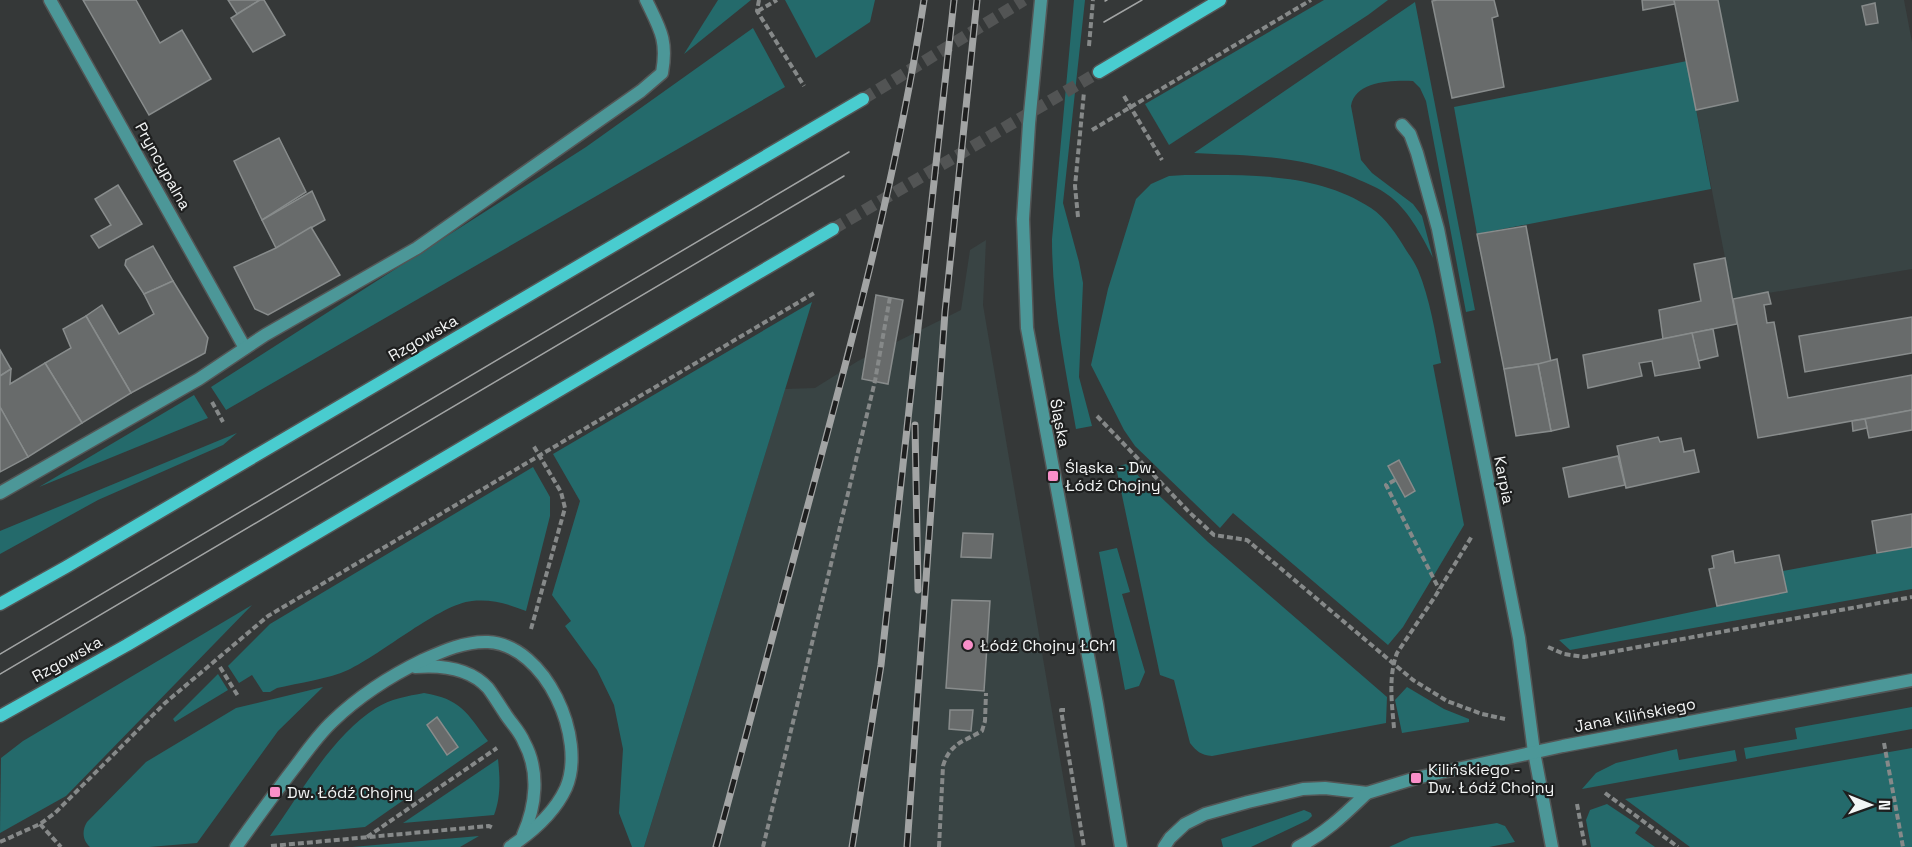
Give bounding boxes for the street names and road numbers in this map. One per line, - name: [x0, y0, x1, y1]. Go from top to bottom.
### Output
- street label: Pryncypalna: [130, 118, 196, 214]
- street label: Rzgowska: [384, 310, 462, 366]
- street label: Śląska: [1045, 397, 1075, 449]
- street label: Karpia: [1489, 454, 1519, 506]
- street label: Rzgowska: [28, 631, 106, 687]
- street label: Jana Kilińskiego: [1572, 693, 1698, 737]

